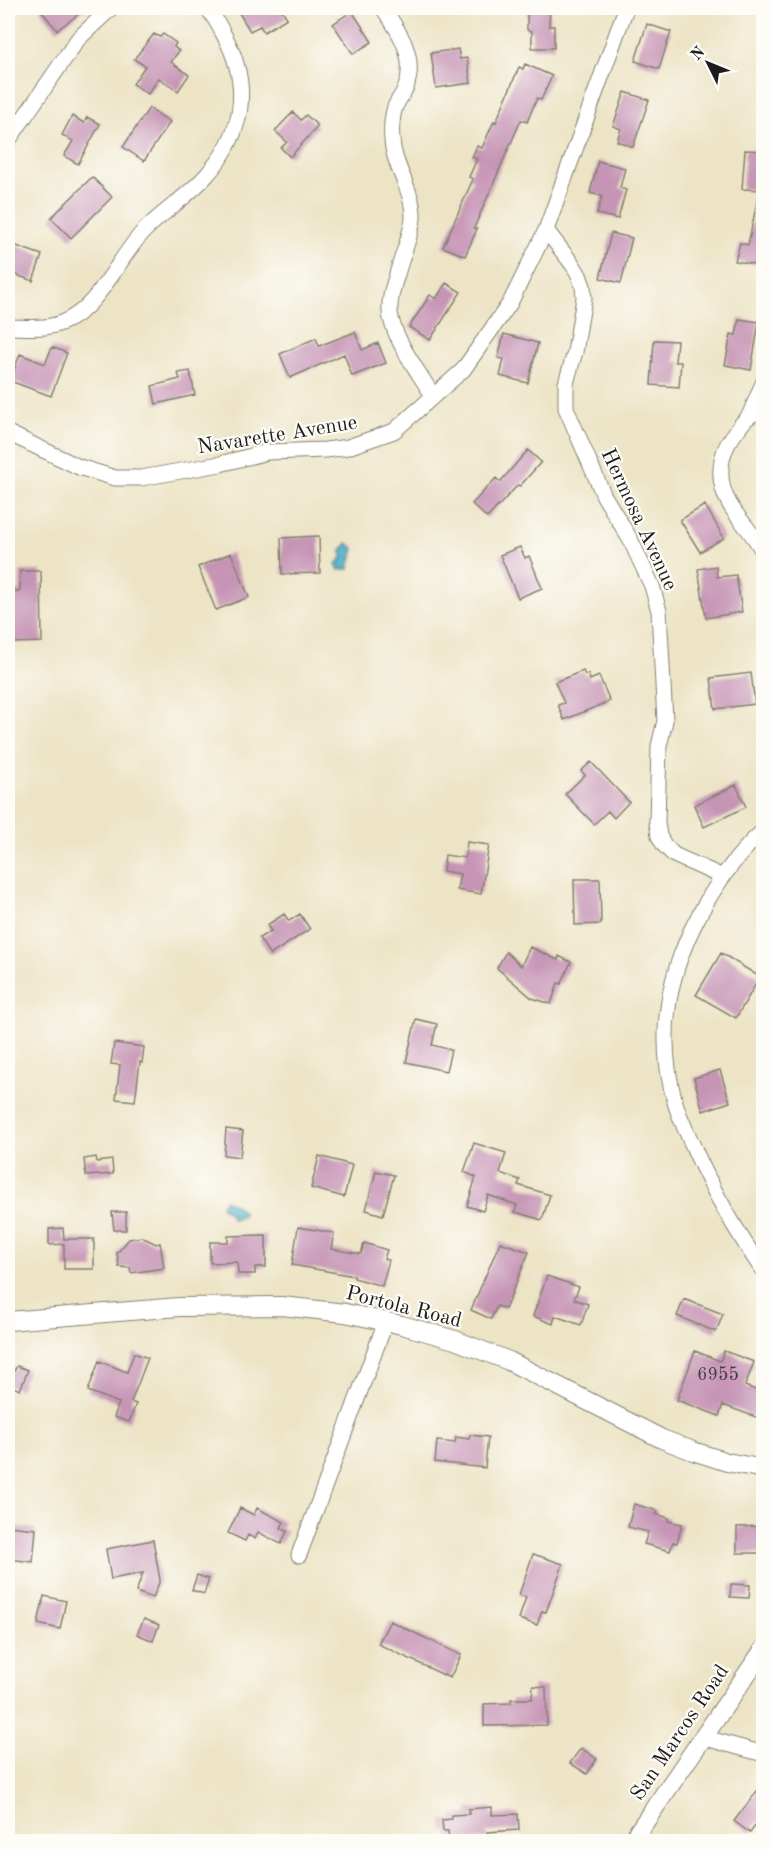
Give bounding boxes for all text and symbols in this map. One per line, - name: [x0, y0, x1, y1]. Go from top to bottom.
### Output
- north arrow: [678, 33, 738, 93]
- text: N: [688, 44, 709, 64]
- street label: Navarette Avenue: [196, 412, 359, 459]
- street label: Hermosa Avenue: [597, 445, 681, 594]
- street label: Portola Road: [344, 1283, 464, 1332]
- house number: 6955: [697, 1366, 739, 1384]
- street label: San Marcos Road: [627, 1661, 733, 1804]

